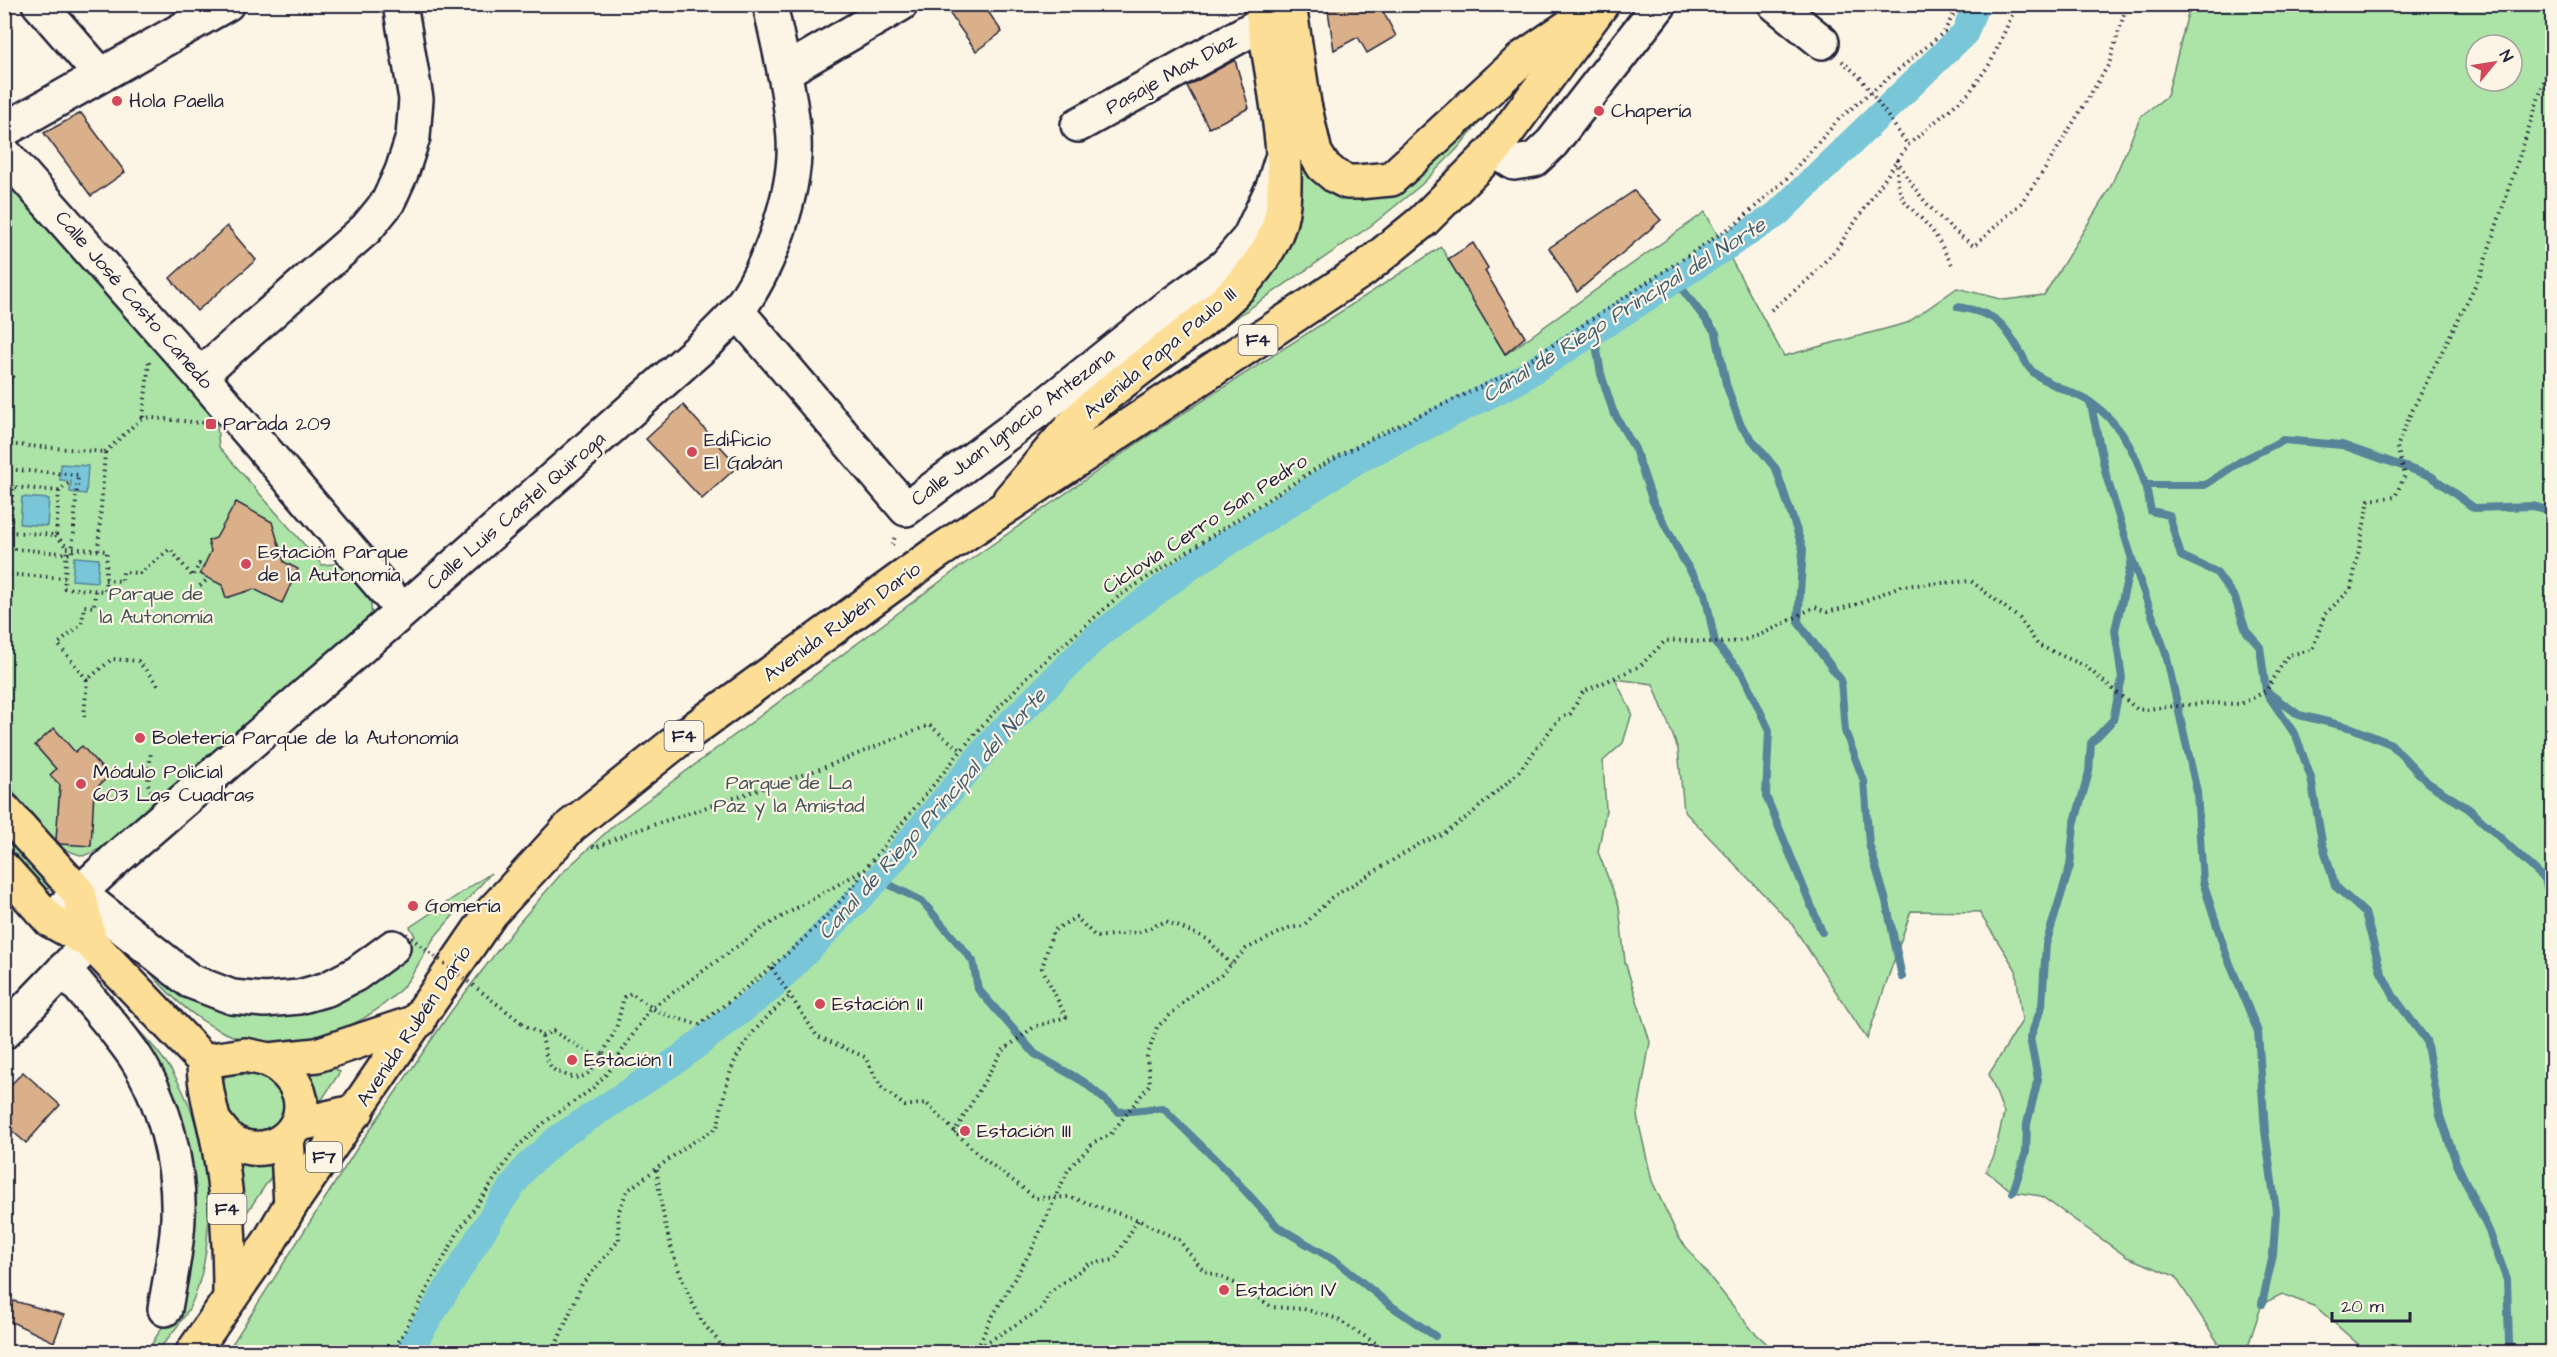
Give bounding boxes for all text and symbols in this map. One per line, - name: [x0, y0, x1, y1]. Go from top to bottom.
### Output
- street label: Pasaje Max Diaz: [1100, 26, 1242, 122]
- north arrow: [2464, 33, 2524, 93]
- text: N: [2494, 46, 2518, 66]
- place label: Hola Paella: [129, 87, 224, 115]
- marker: Hola Paella: [110, 94, 124, 108]
- place label: Chapería: [1611, 97, 1691, 125]
- marker: Chapería: [1592, 104, 1606, 118]
- street label: Calle José Casto Canedo: [48, 205, 220, 395]
- water label: Canal de Riego Principal del Norte: [1477, 210, 1773, 410]
- street label: Avenida Papa Paulo III: [1077, 280, 1243, 426]
- road number: F4: [1238, 325, 1278, 355]
- street label: Calle Juan Ignacio Antezana: [905, 341, 1121, 514]
- place label: Parada 209: [223, 410, 331, 438]
- marker: Parada 209: [204, 417, 218, 431]
- street label: Calle Luis Castel Quiroga: [420, 425, 612, 598]
- place label: Edificio El Gabán: [704, 426, 782, 477]
- marker: Edificio El Gabán: [685, 445, 699, 459]
- street label: Ciclovía Cerro San Pedro: [1097, 447, 1313, 601]
- place label: Estación Parque de la Autonomía: [258, 538, 408, 589]
- street label: Avenida Rubén Darío: [758, 555, 926, 689]
- marker: Estación Parque de la Autonomía: [239, 557, 253, 571]
- park label: Parque de la Autonomía: [99, 580, 213, 631]
- water label: Canal de Riego Principal del Norte: [811, 681, 1055, 947]
- road number: F4: [664, 721, 704, 751]
- place label: Boletería Parque de la Autonomía: [152, 724, 459, 752]
- marker: Boletería Parque de la Autonomía: [133, 731, 147, 745]
- place label: Módulo Policial 603 Las Cuadras: [93, 758, 254, 809]
- park label: Parque de La Paz y la Amistad: [713, 769, 865, 821]
- marker: Módulo Policial 603 Las Cuadras: [74, 777, 88, 791]
- place label: Gomería: [425, 892, 501, 920]
- marker: Gomería: [406, 899, 420, 913]
- street label: Avenida Rubén Darío: [350, 940, 478, 1112]
- place label: Estación II: [832, 990, 923, 1018]
- marker: Estación II: [813, 997, 827, 1011]
- place label: Estación I: [584, 1046, 672, 1074]
- marker: Estación I: [565, 1053, 579, 1067]
- place label: Estación III: [977, 1117, 1071, 1145]
- marker: Estación III: [958, 1124, 972, 1138]
- road number: F7: [306, 1142, 342, 1172]
- road number: F4: [208, 1194, 246, 1224]
- place label: Estación IV: [1236, 1276, 1337, 1304]
- marker: Estación IV: [1217, 1283, 1231, 1297]
- scale bar: [2332, 1285, 2410, 1323]
- text: 20 m: [2341, 1294, 2384, 1319]

